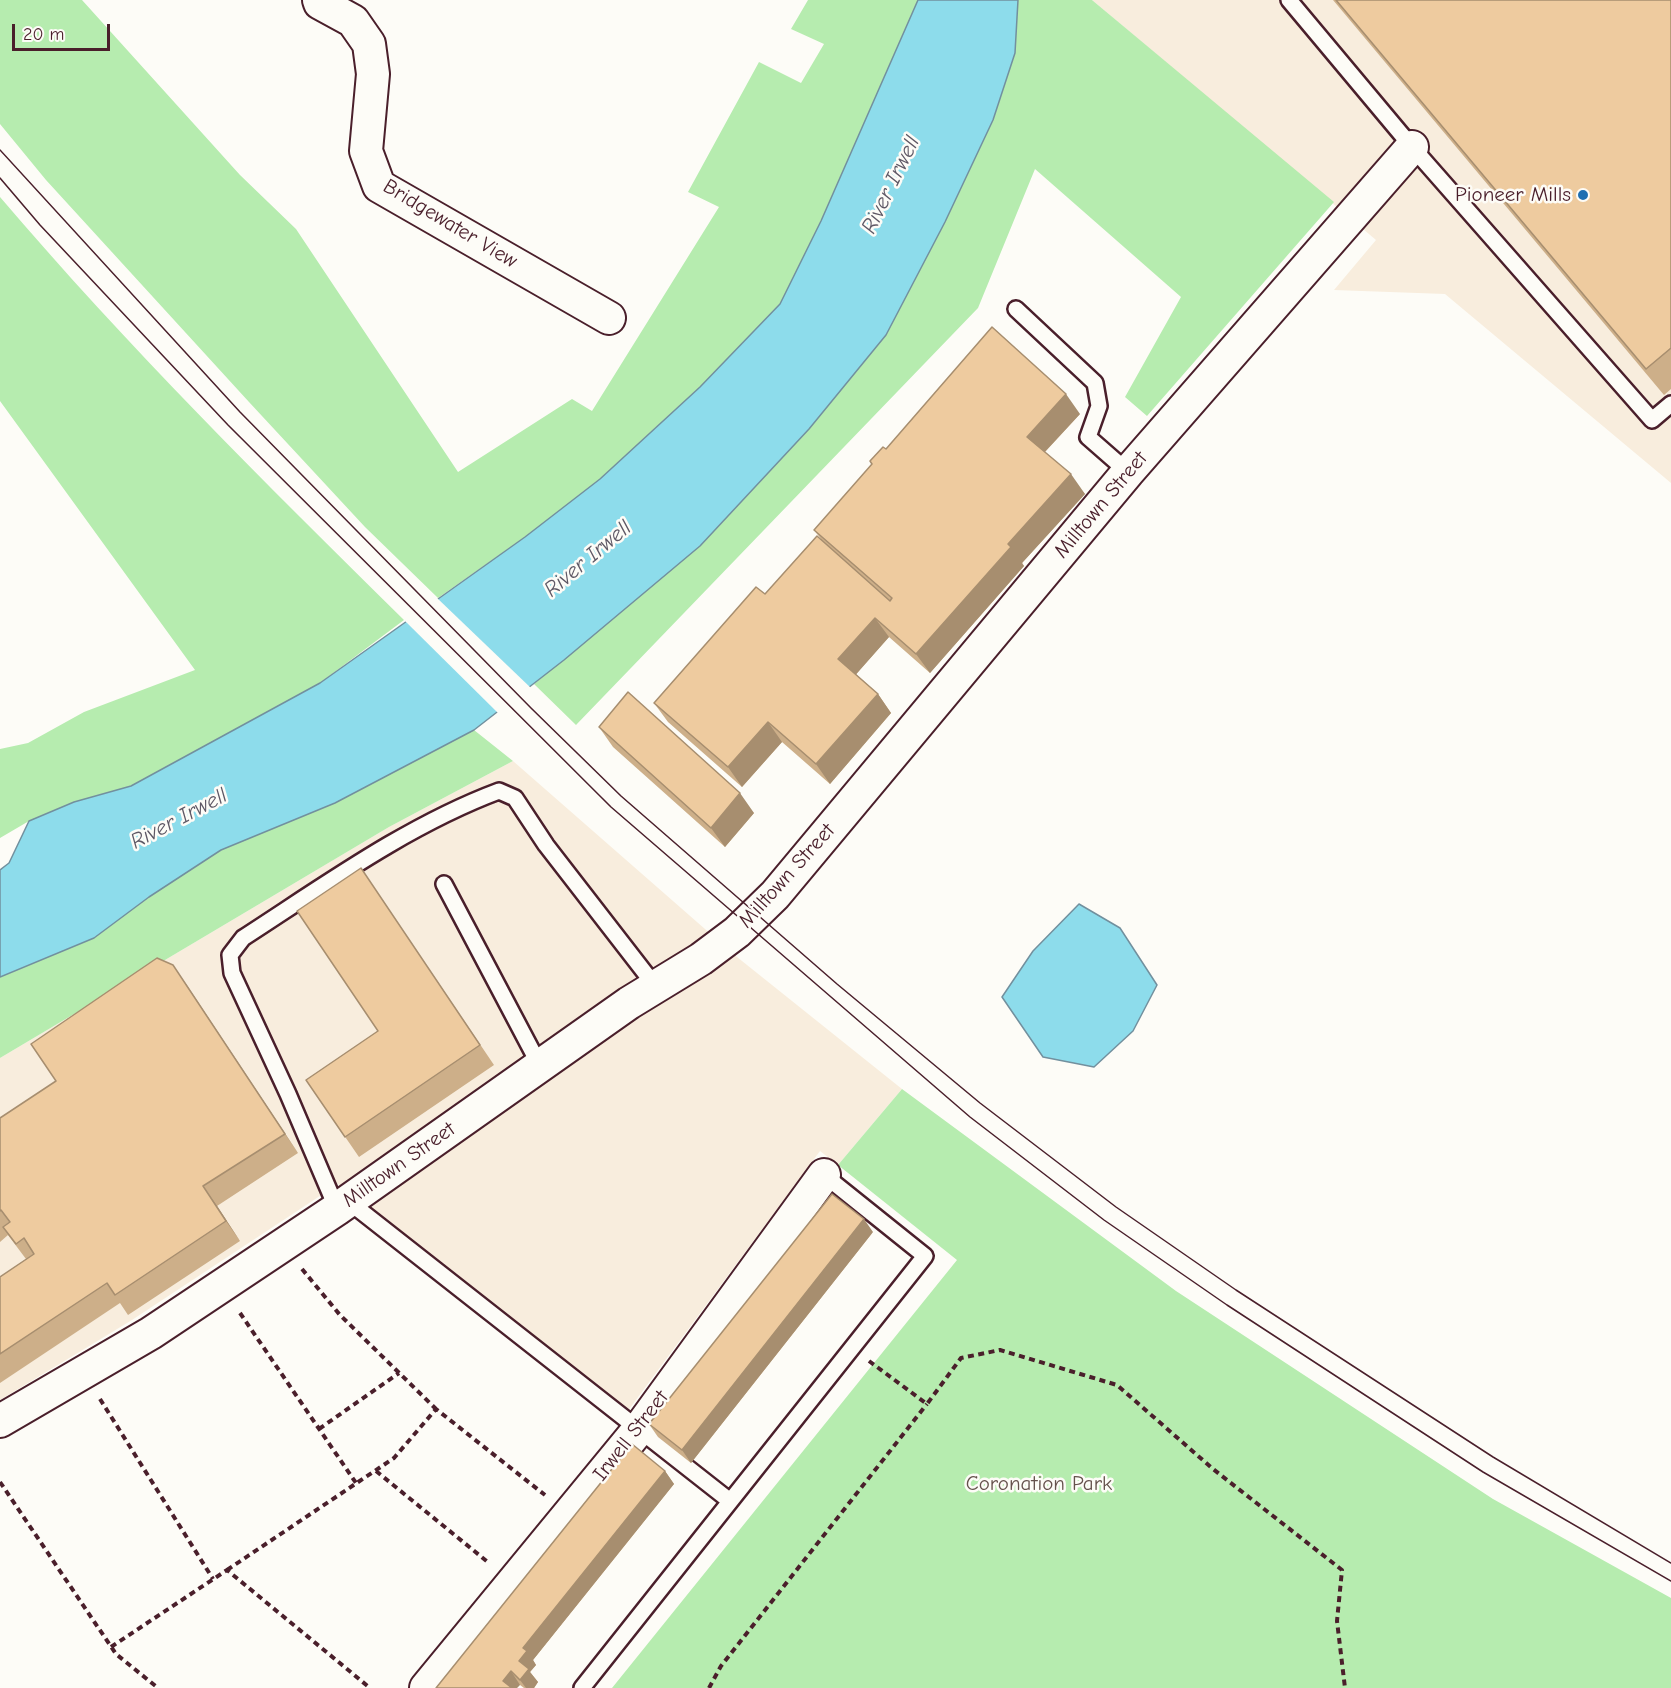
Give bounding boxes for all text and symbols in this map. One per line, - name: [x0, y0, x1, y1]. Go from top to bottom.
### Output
- scale bar: [15, 12, 112, 50]
- text: 20 m: [23, 24, 64, 45]
- water label: River Irwell: [856, 132, 926, 238]
- street label: Bridgewater View: [378, 174, 522, 274]
- place label: Pioneer Mills: [1455, 182, 1571, 208]
- marker: Pioneer Mills: [1576, 188, 1590, 202]
- street label: Milltown Street: [1049, 446, 1153, 564]
- water label: River Irwell: [539, 515, 637, 603]
- water label: River Irwell: [126, 783, 232, 855]
- street label: Milltown Street: [734, 819, 840, 933]
- street label: Milltown Street: [338, 1117, 460, 1213]
- street label: Irwell Street: [588, 1386, 674, 1486]
- park label: Coronation Park: [966, 1471, 1112, 1497]

